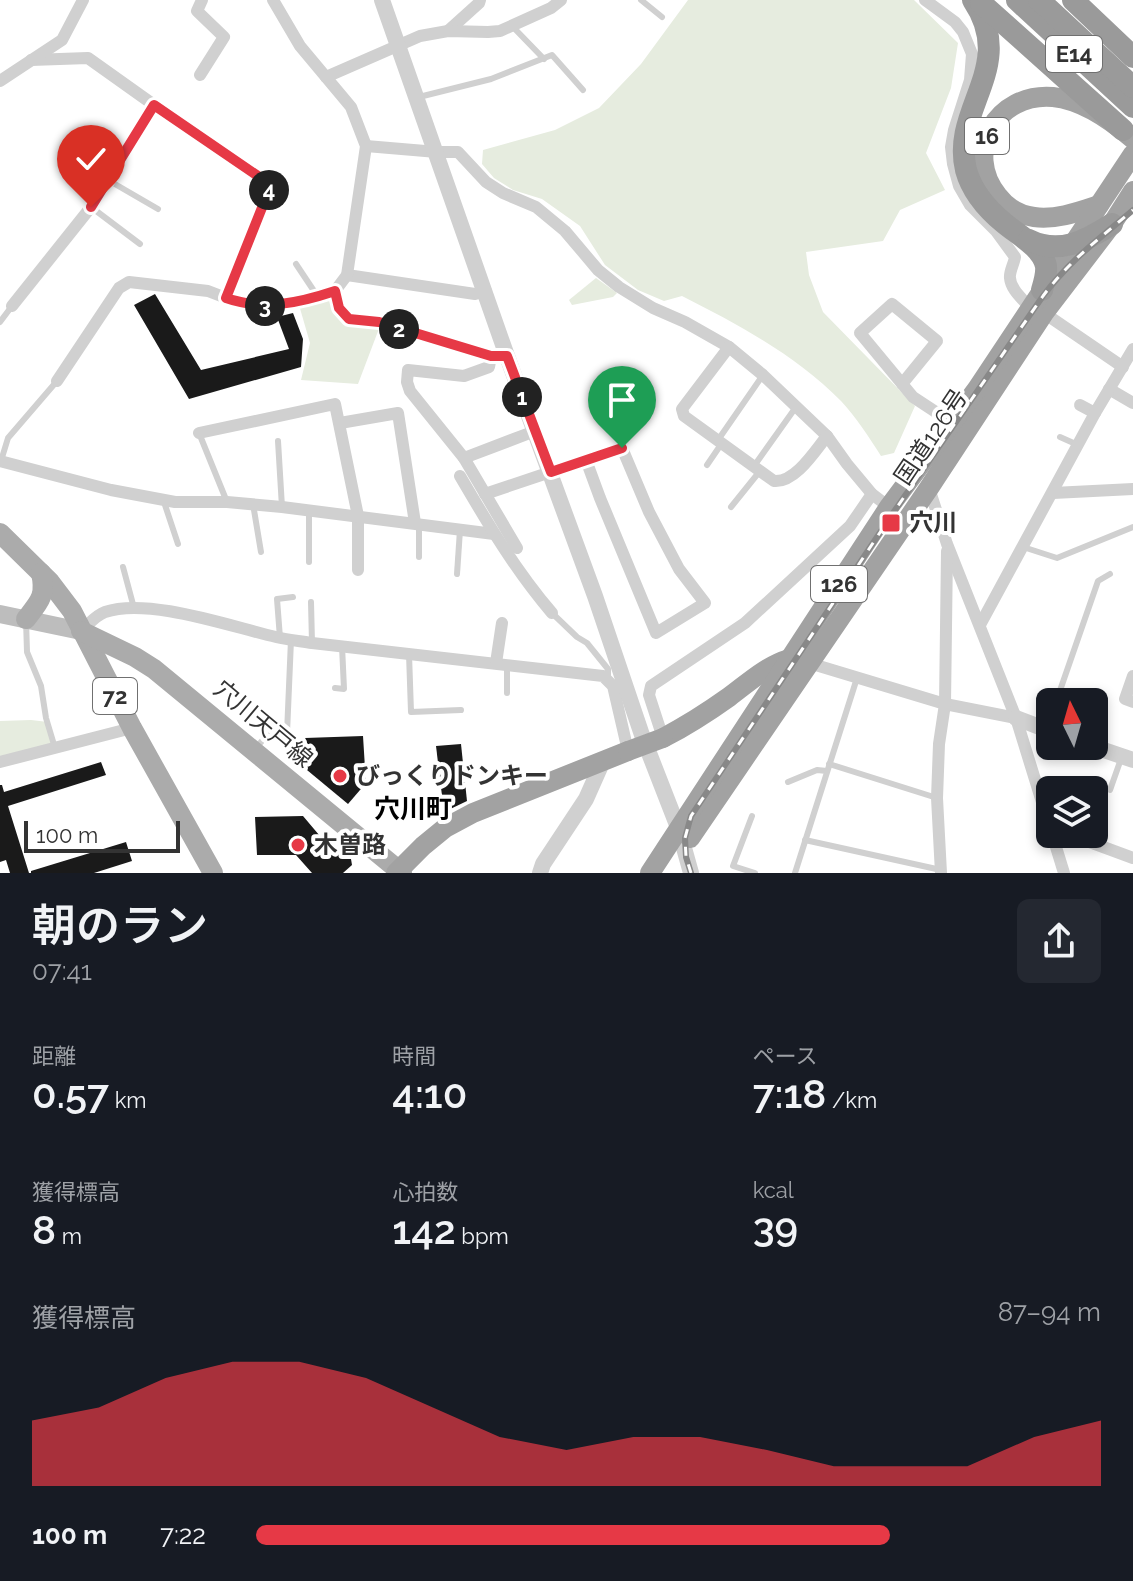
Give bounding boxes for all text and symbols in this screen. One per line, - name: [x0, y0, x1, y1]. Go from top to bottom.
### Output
- road number: E14: [1046, 36, 1102, 72]
- road number: 16: [965, 118, 1009, 154]
- pin: [57, 125, 125, 207]
- icon: check: [69, 137, 113, 181]
- pin: 4: [249, 170, 289, 210]
- text: 4: [263, 177, 275, 203]
- pin: 3: [245, 286, 285, 326]
- text: 3: [259, 293, 271, 319]
- pin: 2: [379, 309, 419, 349]
- text: 2: [393, 316, 405, 342]
- pin: [588, 366, 656, 448]
- pin: 1: [502, 377, 542, 417]
- icon: arrive: [600, 378, 644, 422]
- street label: 国道126号: [888, 383, 973, 490]
- text: 1: [517, 384, 527, 410]
- place label: 穴川: [909, 508, 957, 537]
- marker: 穴川: [880, 512, 902, 534]
- road number: 126: [811, 566, 867, 602]
- street label: 穴川天戸線: [208, 674, 319, 773]
- road number: 72: [93, 678, 137, 714]
- north arrow: [1036, 688, 1108, 760]
- map controls: [1036, 688, 1108, 848]
- place label: びっくりドンキー: [356, 761, 548, 790]
- marker: びっくりドンキー: [331, 767, 349, 785]
- button: layers: [1036, 776, 1108, 848]
- district label: 穴川町: [374, 794, 452, 824]
- scale bar: [24, 817, 180, 853]
- text: 100 m: [36, 822, 98, 848]
- place label: 木曽路: [314, 830, 386, 859]
- marker: 木曽路: [289, 836, 307, 854]
- button: share: [1017, 899, 1101, 983]
- text: 朝のラン: [32, 900, 208, 951]
- text: 07:41: [32, 956, 92, 986]
- text: 距離: [32, 1043, 76, 1069]
- text: 時間: [392, 1043, 436, 1069]
- text: ペース: [753, 1043, 818, 1069]
- text: 0.57: [32, 1070, 109, 1117]
- text: 4:10: [392, 1070, 467, 1117]
- text: 7:18: [753, 1070, 826, 1117]
- text: km: [109, 1087, 147, 1113]
- text: /km: [826, 1087, 877, 1113]
- text: kcal: [753, 1177, 794, 1203]
- text: 獲得標高: [32, 1179, 120, 1205]
- text: 心拍数: [392, 1179, 458, 1205]
- text: 39: [753, 1203, 798, 1250]
- text: 8: [32, 1206, 56, 1253]
- text: 142: [392, 1206, 456, 1253]
- text: m: [56, 1223, 82, 1249]
- text: bpm: [456, 1223, 509, 1249]
- text: 87–94 m: [998, 1297, 1101, 1327]
- text: 獲得標高: [32, 1303, 136, 1333]
- text: 100 m: [32, 1520, 107, 1550]
- text: 7:22: [160, 1520, 206, 1550]

